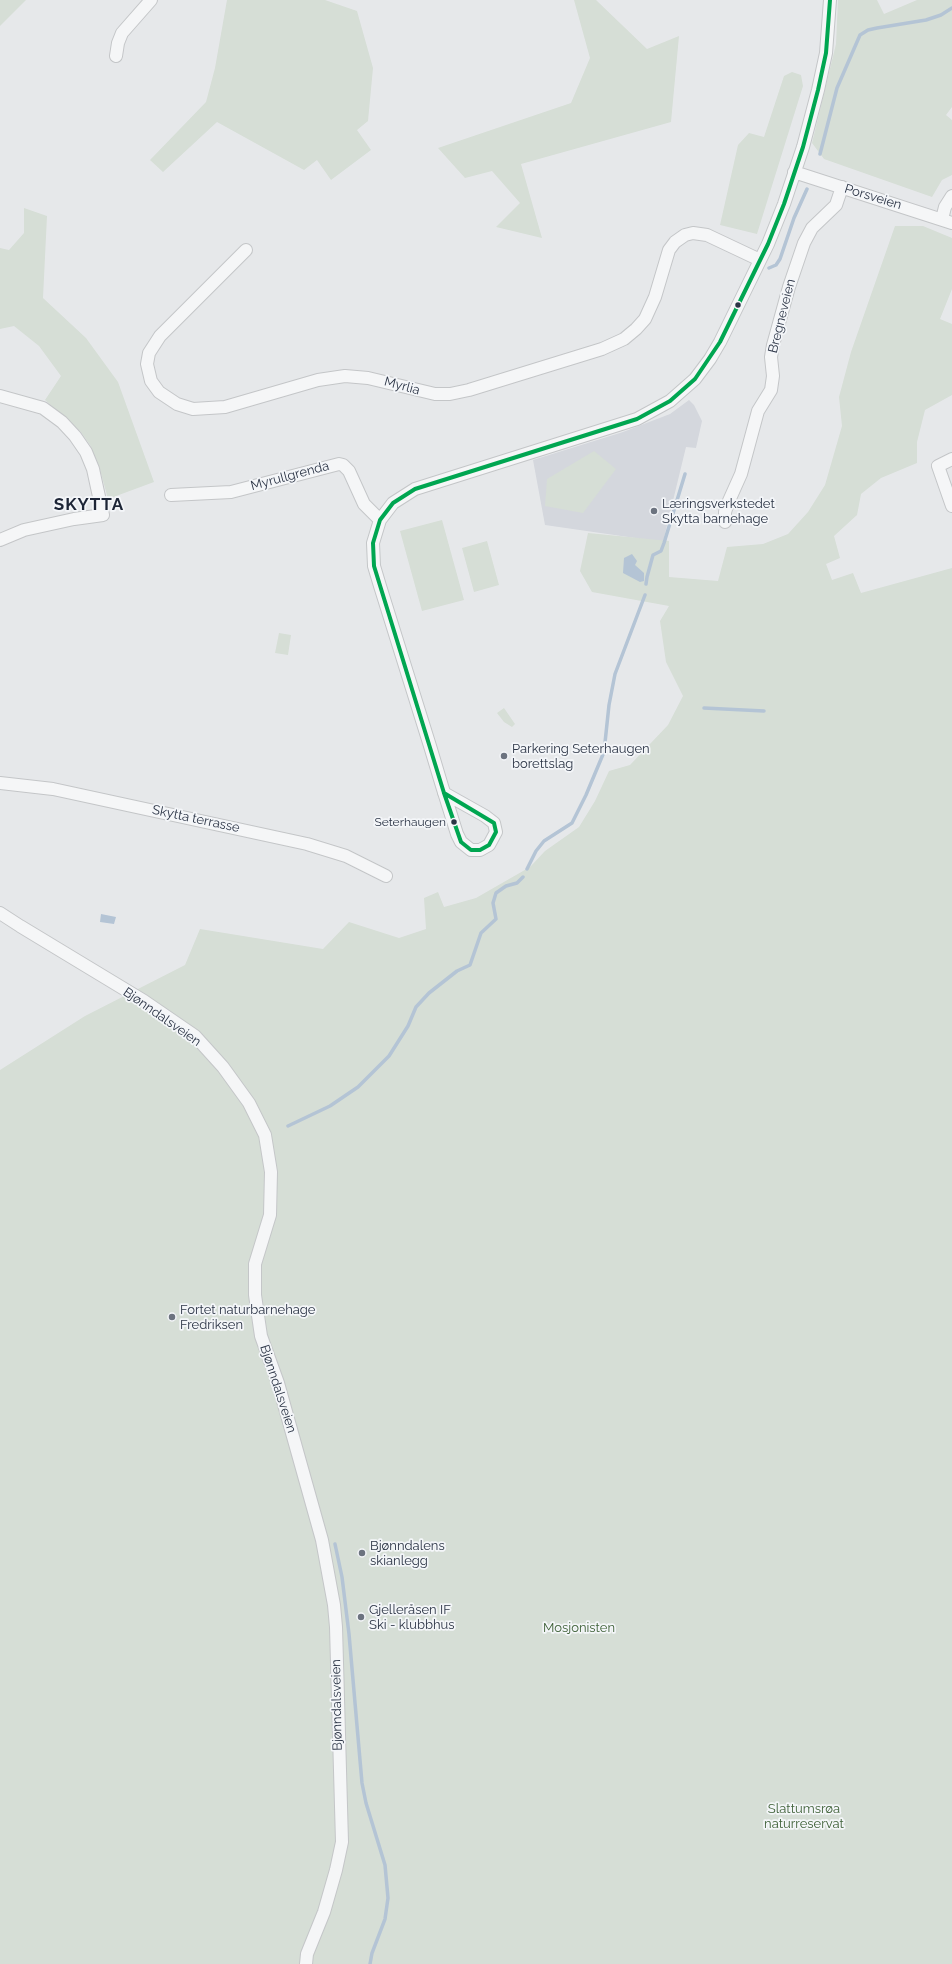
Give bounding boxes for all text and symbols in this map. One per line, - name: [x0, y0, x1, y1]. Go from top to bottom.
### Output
- street label: Porsveien: [843, 181, 903, 213]
- street label: Bregneveien: [765, 277, 799, 355]
- unlabelled marker: [733, 300, 743, 310]
- street label: Myrlia: [382, 374, 422, 398]
- street label: Myrullgrenda: [249, 458, 331, 494]
- district label: SKYTTA: [54, 495, 124, 515]
- place label: Læringsverkstedet Skytta barnehage: [662, 496, 775, 527]
- marker: Læringsverkstedet Skytta barnehage: [649, 506, 659, 516]
- place label: Parkering Seterhaugen borettslag: [512, 741, 650, 772]
- marker: Parkering Seterhaugen borettslag: [499, 751, 509, 761]
- street label: Skytta terrasse: [151, 802, 241, 836]
- place label: Seterhaugen: [374, 815, 446, 829]
- marker: Seterhaugen: [449, 817, 459, 827]
- street label: Bjønndalsveien: [120, 984, 204, 1050]
- place label: Fortet naturbarnehage Fredriksen: [180, 1302, 315, 1333]
- marker: Fortet naturbarnehage Fredriksen: [167, 1312, 177, 1322]
- street label: Bjønndalsveien: [256, 1343, 300, 1435]
- place label: Bjønndalens skianlegg: [370, 1538, 445, 1569]
- marker: Bjønndalens skianlegg: [357, 1548, 367, 1558]
- place label: Gjelleråsen IF Ski - klubbhus: [369, 1602, 455, 1633]
- marker: Gjelleråsen IF Ski - klubbhus: [356, 1612, 366, 1622]
- park label: Mosjonisten: [543, 1620, 615, 1636]
- street label: Bjønndalsveien: [328, 1659, 346, 1751]
- park label: Slattumsrøa naturreservat: [764, 1801, 844, 1832]

